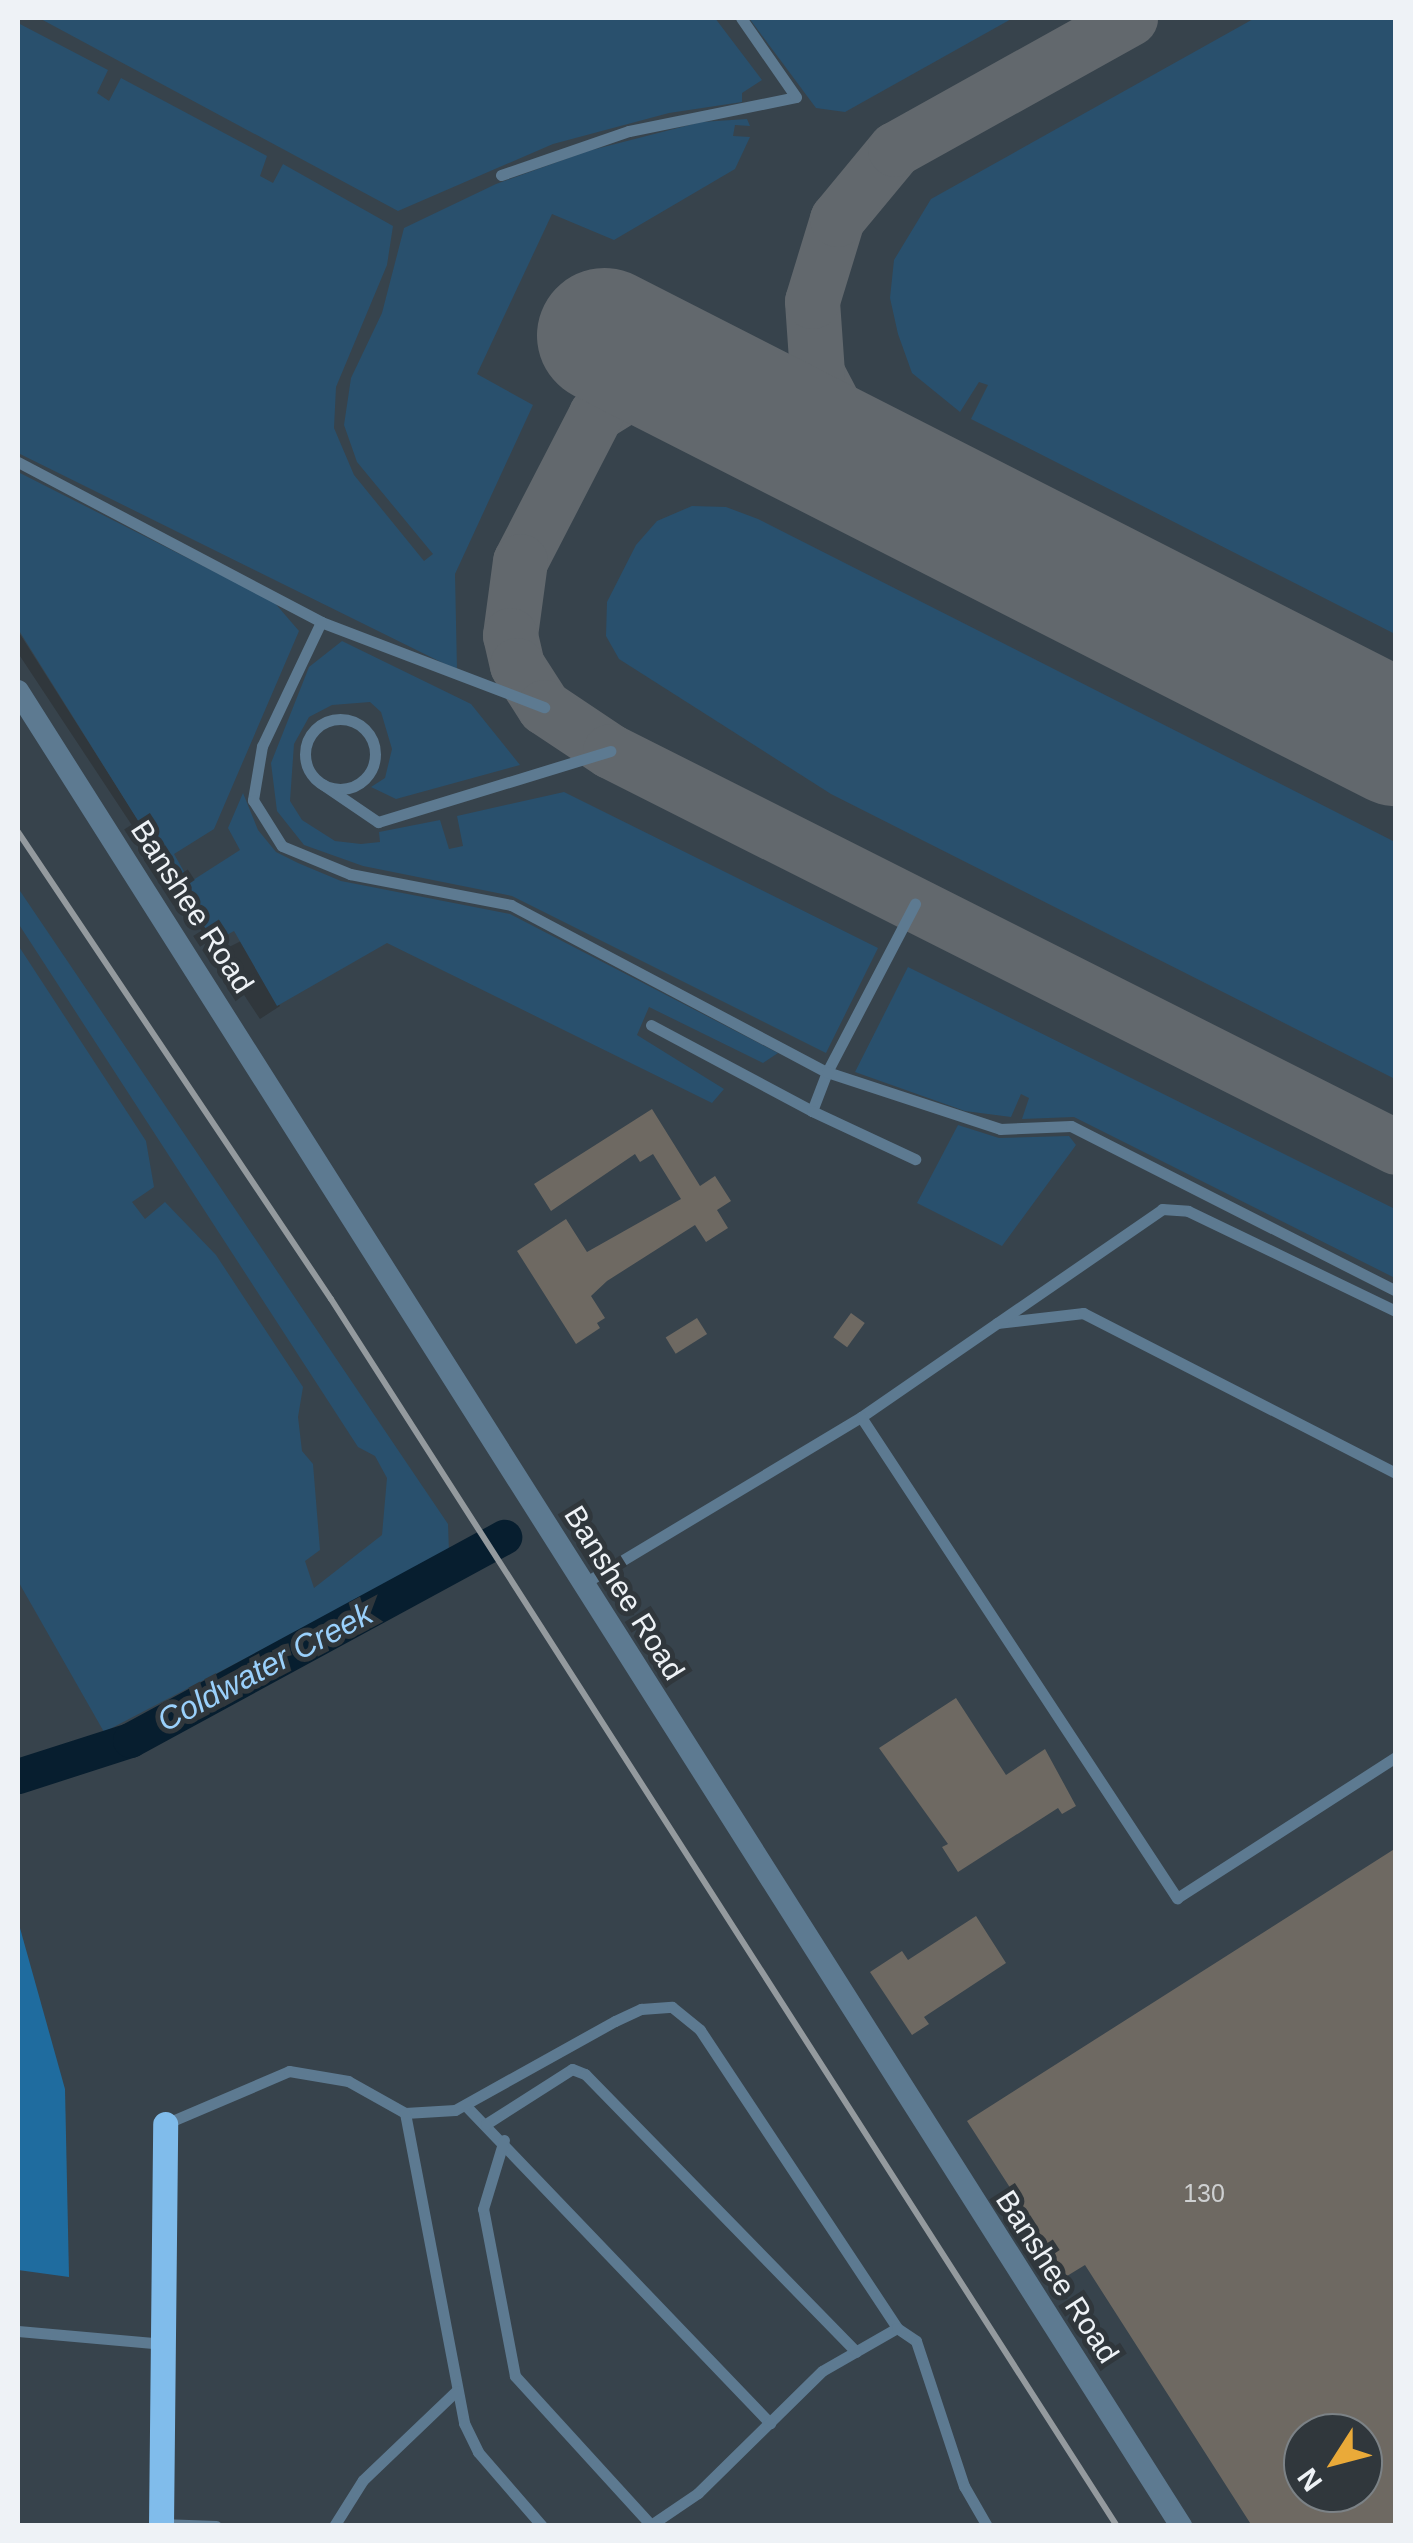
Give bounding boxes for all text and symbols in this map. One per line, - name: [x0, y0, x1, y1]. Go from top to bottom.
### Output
- street label: Banshee Road: [123, 814, 261, 1000]
- street label: Banshee Road: [556, 1499, 692, 1687]
- water label: Coldwater Creek: [151, 1594, 379, 1740]
- house number: 130: [1183, 2178, 1225, 2208]
- street label: Banshee Road: [988, 2184, 1126, 2370]
- north arrow: [1283, 2413, 1383, 2513]
- text: N: [1291, 2462, 1328, 2497]

